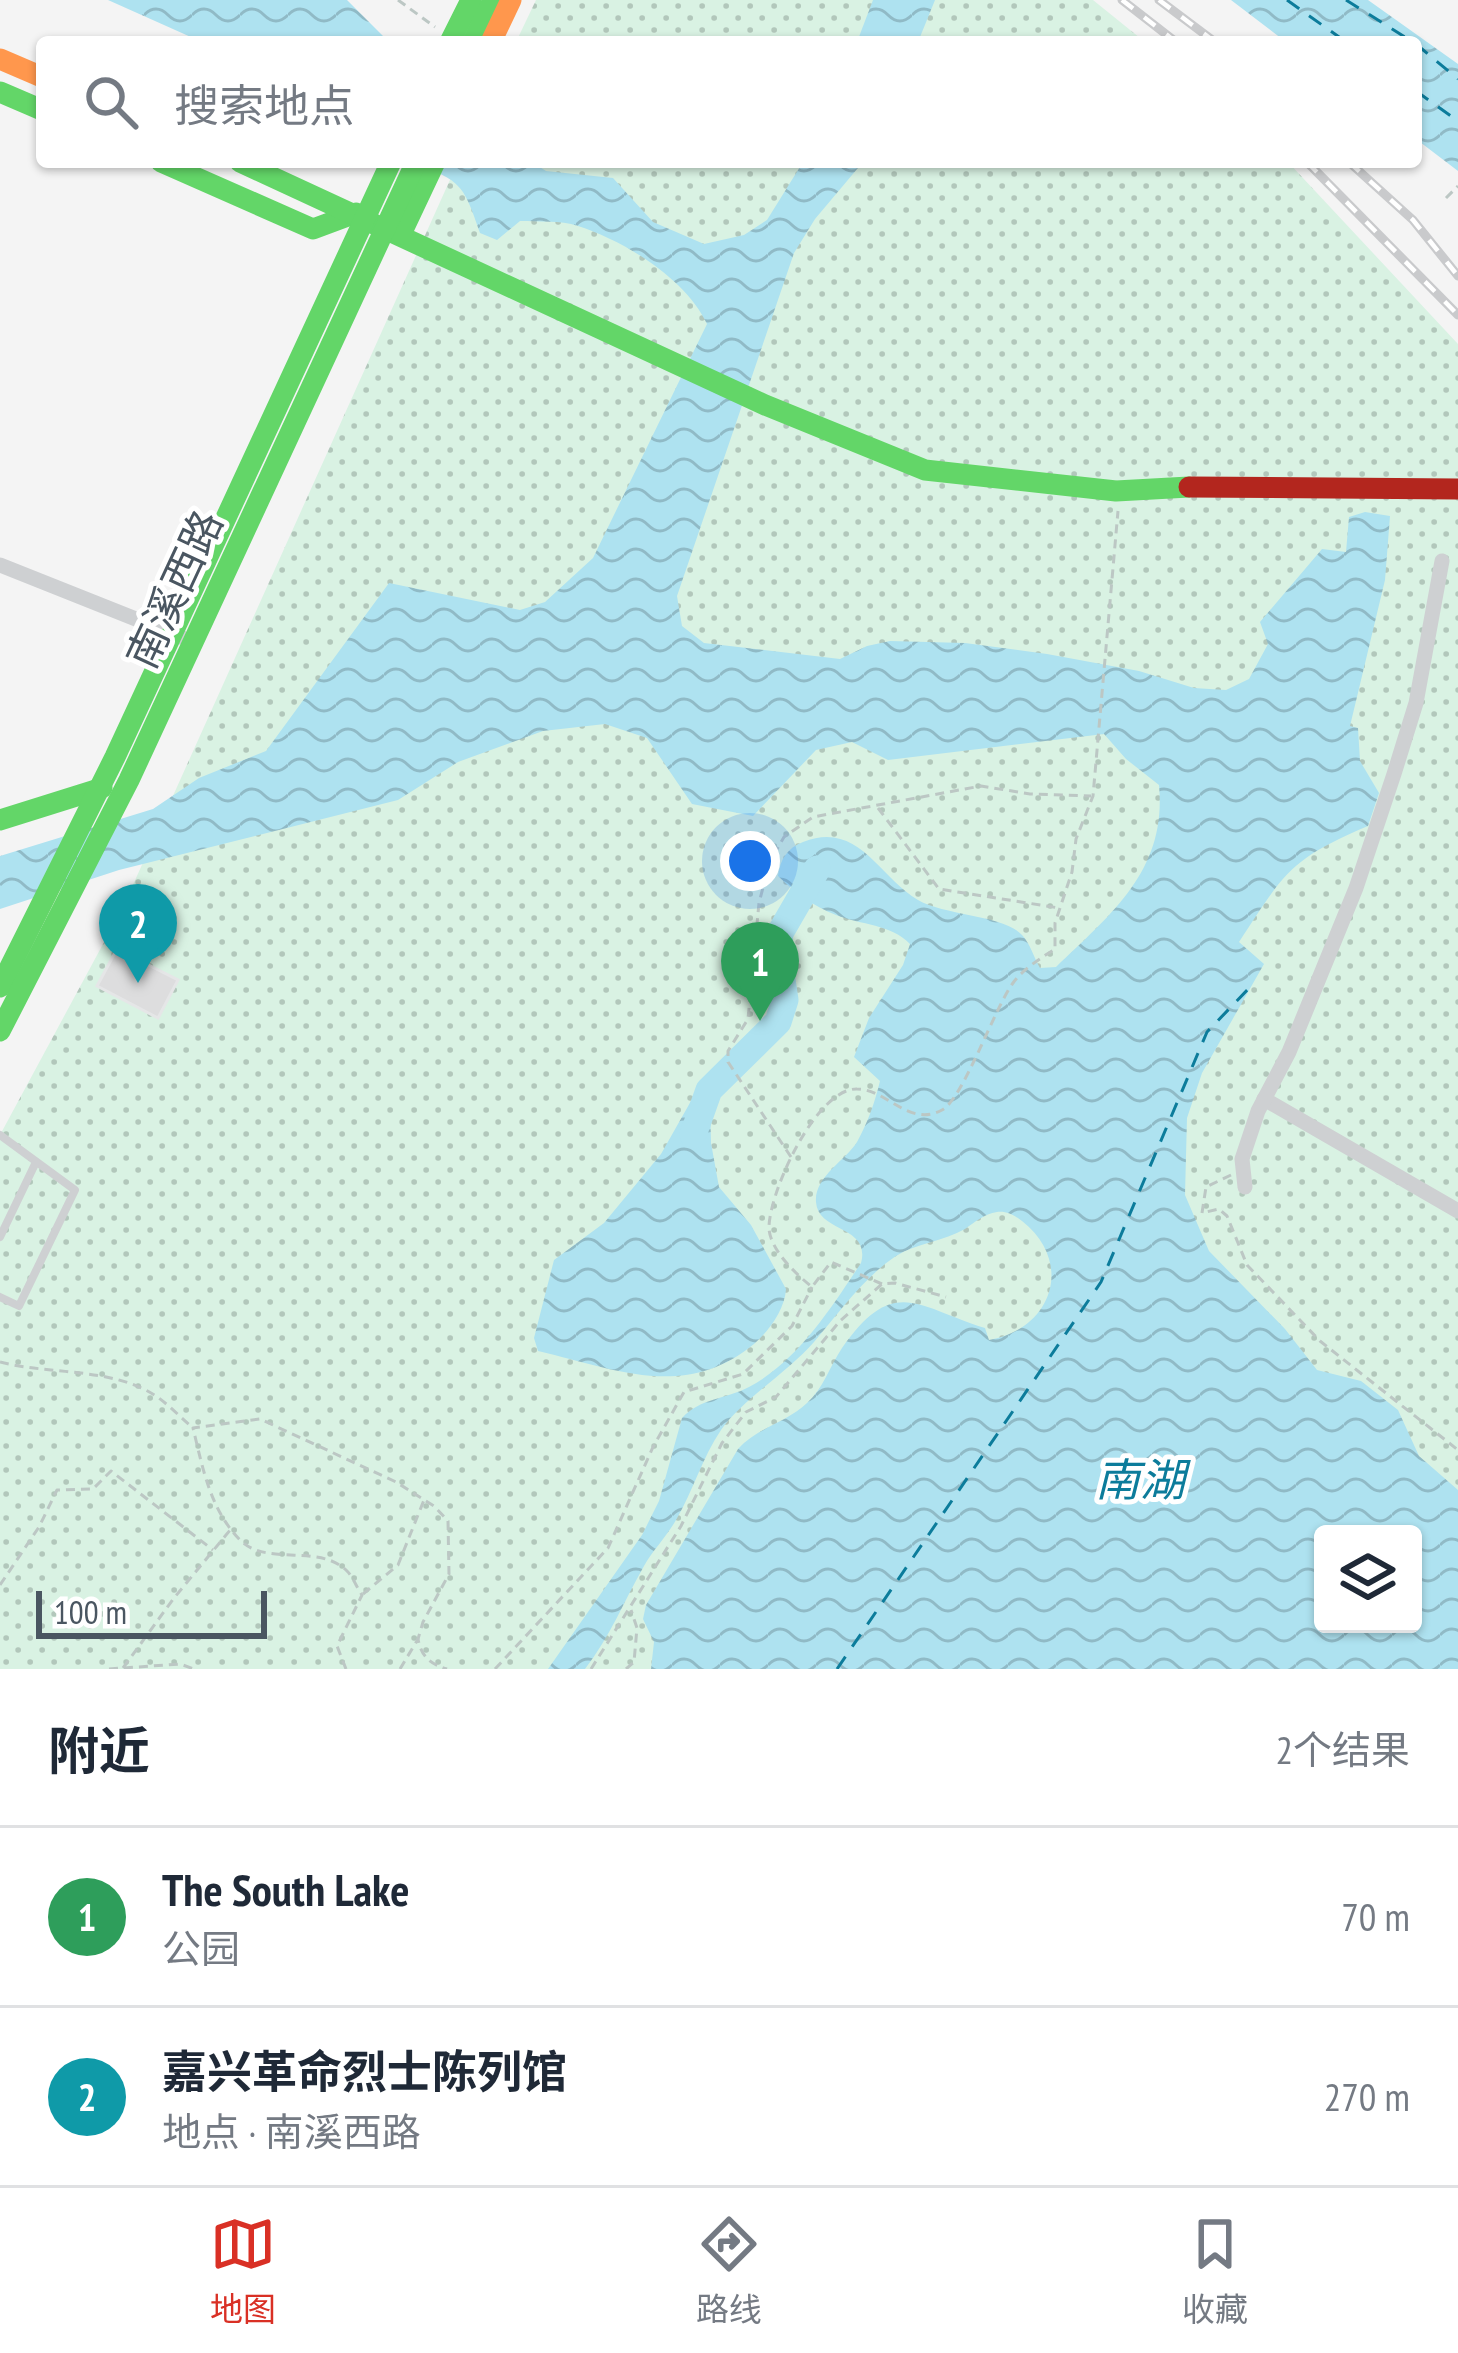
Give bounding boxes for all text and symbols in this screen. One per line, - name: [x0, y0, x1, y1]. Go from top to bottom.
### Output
- search box: [36, 36, 1422, 168]
- icon: search: [78, 69, 144, 135]
- text: 搜索地点: [174, 76, 354, 134]
- street label: 南溪西路: [114, 501, 234, 677]
- your location: [720, 831, 780, 891]
- pin: 2: [99, 884, 177, 983]
- pin: 1: [721, 922, 799, 1021]
- water label: 南湖: [1095, 1450, 1191, 1508]
- map controls: [1314, 1525, 1422, 1633]
- button: layers: [1314, 1525, 1422, 1633]
- scale bar: [36, 1585, 267, 1638]
- text: 100 m: [54, 1590, 127, 1633]
- text: 附近: [48, 1717, 150, 1783]
- text: 2个结果: [1275, 1724, 1410, 1775]
- text: The South Lake: [162, 1860, 409, 1918]
- text: 1: [78, 1891, 96, 1942]
- text: 70 m: [1341, 1891, 1410, 1942]
- text: 公园: [162, 1923, 240, 1974]
- text: 嘉兴革命烈士陈列馆: [162, 2042, 567, 2100]
- text: 2: [78, 2071, 96, 2122]
- text: 270 m: [1324, 2071, 1410, 2122]
- text: 地点 · 南溪西路: [162, 2106, 421, 2157]
- tab: 地图: [210, 2211, 276, 2331]
- tab: 路线: [696, 2211, 762, 2331]
- tab: 收藏: [1182, 2211, 1248, 2331]

